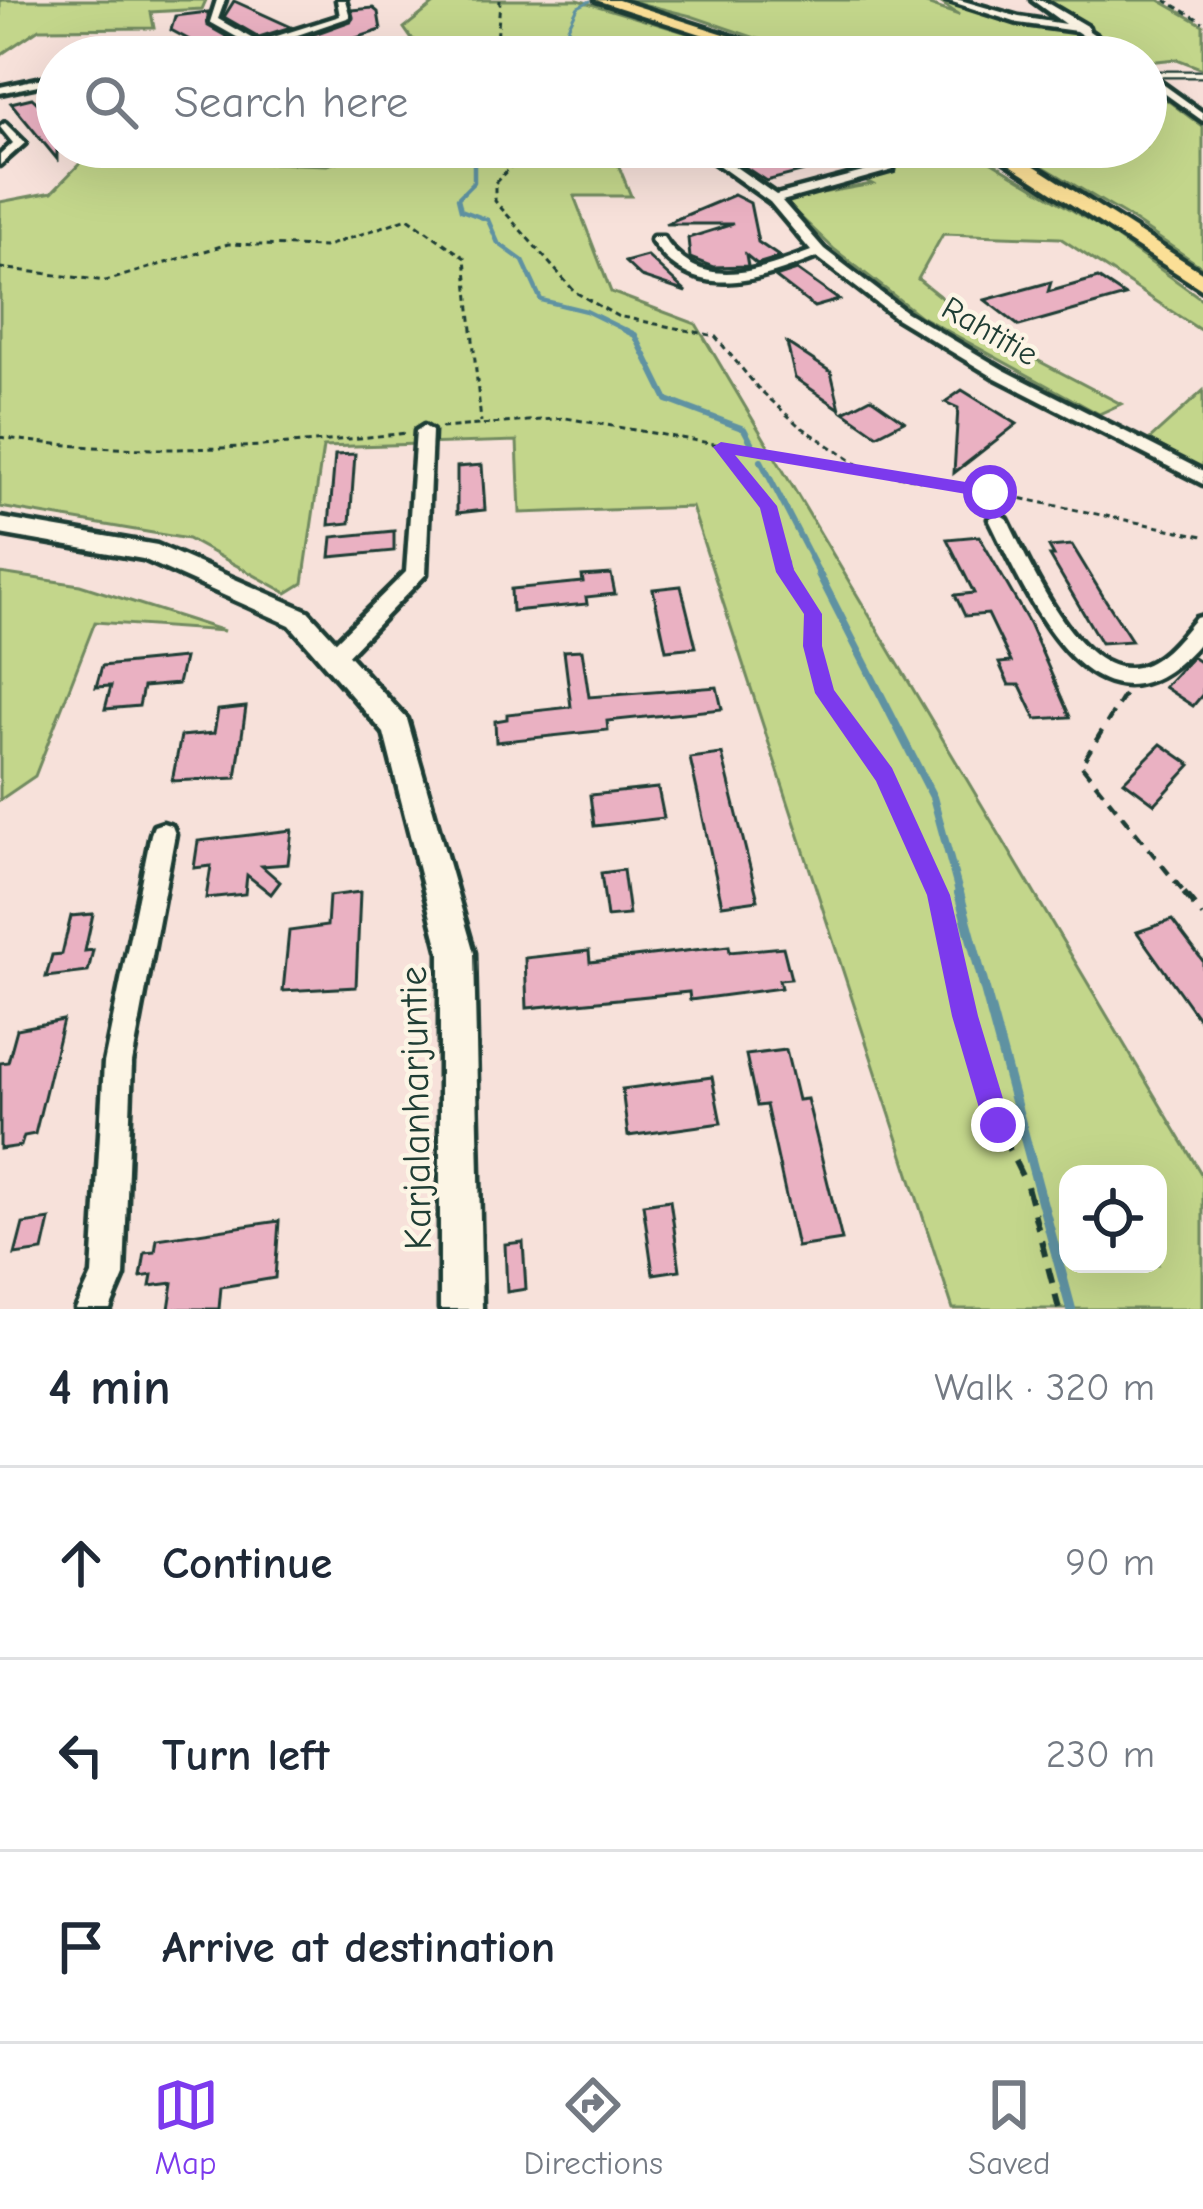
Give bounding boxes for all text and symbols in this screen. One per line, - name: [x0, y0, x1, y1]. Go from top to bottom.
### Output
- search box: [36, 36, 1167, 168]
- icon: search: [78, 69, 144, 135]
- text: Search here: [174, 76, 408, 128]
- street label: Rahtitie: [935, 288, 1045, 374]
- route start: [963, 465, 1017, 519]
- street label: Karjalanharjuntie: [391, 966, 441, 1250]
- route end: [971, 1098, 1025, 1152]
- map controls: [1059, 1165, 1167, 1273]
- button: locate: [1059, 1165, 1167, 1273]
- text: 4 min: [48, 1358, 171, 1417]
- text: Walk · 320 m: [934, 1365, 1155, 1410]
- icon: ahead: [48, 1530, 114, 1596]
- text: Continue: [162, 1537, 332, 1589]
- text: 90 m: [1065, 1540, 1155, 1585]
- icon: left: [48, 1722, 114, 1788]
- text: Turn left: [162, 1729, 329, 1781]
- text: 230 m: [1046, 1732, 1155, 1777]
- icon: arrive: [48, 1914, 114, 1980]
- text: Arrive at destination: [162, 1921, 555, 1973]
- tab: Map: [153, 2072, 219, 2182]
- tab: Directions: [524, 2072, 663, 2182]
- tab: Saved: [968, 2072, 1050, 2182]

